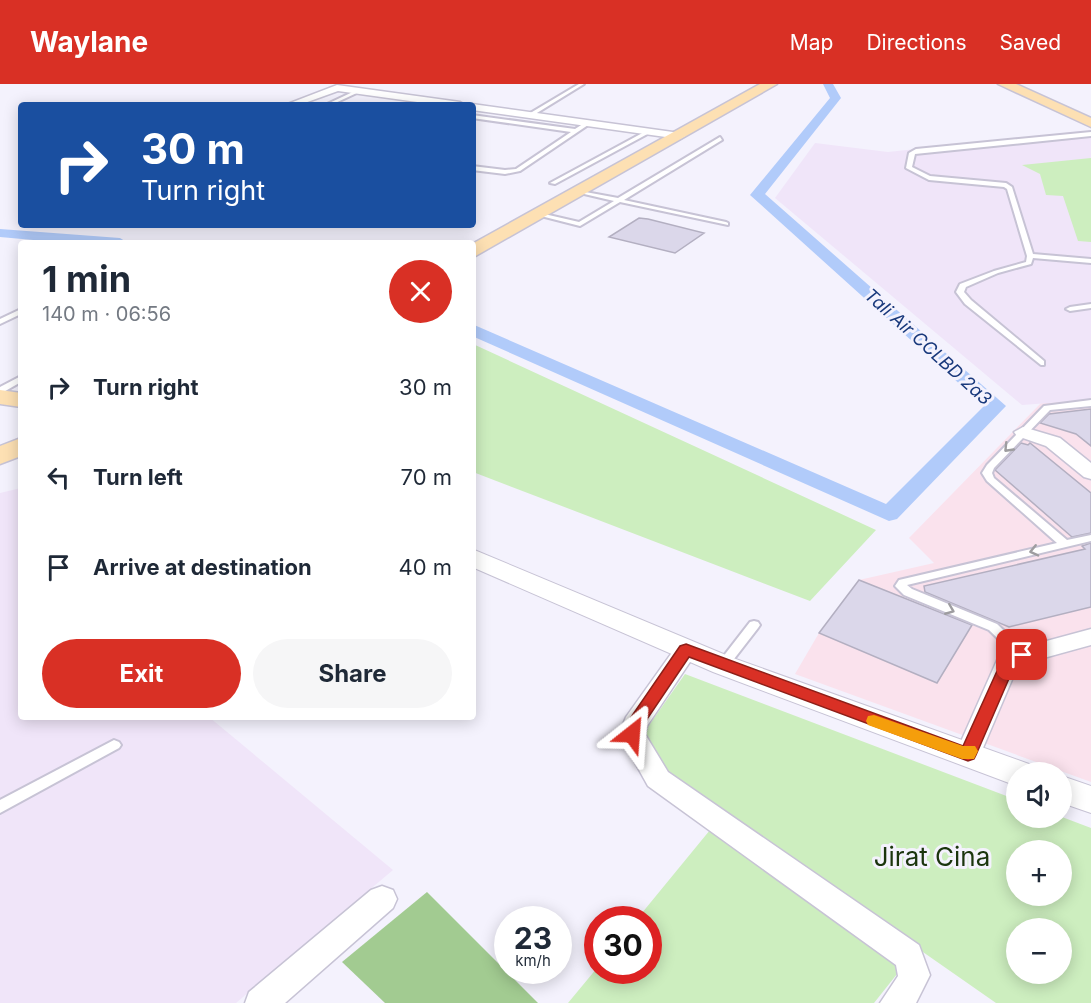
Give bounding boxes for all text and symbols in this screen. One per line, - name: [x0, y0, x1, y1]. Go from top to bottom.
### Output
- text: Waylane: [30, 25, 148, 59]
- text: Map: [790, 30, 833, 55]
- text: Directions: [866, 30, 967, 55]
- text: Saved: [1000, 30, 1061, 55]
- text: 30 m: [141, 123, 245, 174]
- icon: right: [42, 126, 120, 204]
- text: Turn right: [141, 174, 265, 207]
- text: 1 min: [42, 257, 131, 301]
- button: close: [389, 260, 452, 323]
- water label: Tali Air CCLBD 2a3: [861, 284, 996, 409]
- text: 140 m · 06:56: [42, 302, 171, 326]
- icon: right: [42, 371, 75, 404]
- text: Turn right: [93, 374, 199, 400]
- text: 30 m: [399, 374, 452, 400]
- one-way arrow: [1004, 441, 1015, 451]
- icon: left: [42, 461, 75, 494]
- text: Turn left: [93, 464, 183, 490]
- text: 70 m: [401, 464, 452, 490]
- one-way arrow: [1029, 543, 1039, 556]
- icon: arrive: [42, 551, 75, 584]
- text: Arrive at destination: [93, 554, 312, 580]
- text: 40 m: [398, 554, 452, 580]
- one-way arrow: [945, 602, 955, 615]
- pin: [996, 629, 1047, 680]
- icon: arrive: [1005, 638, 1038, 671]
- button: Exit: [42, 639, 241, 708]
- button: Share: [253, 639, 452, 708]
- position arrow: [600, 702, 664, 766]
- map controls: [1006, 762, 1072, 984]
- button: sound: [1006, 762, 1072, 828]
- button: +: [1006, 840, 1072, 906]
- park label: Jirat Cina: [874, 841, 990, 872]
- speed limit sign: 30: [584, 906, 662, 984]
- button: −: [1006, 918, 1072, 984]
- text: 23: [514, 920, 552, 956]
- text: km/h: [515, 951, 551, 970]

